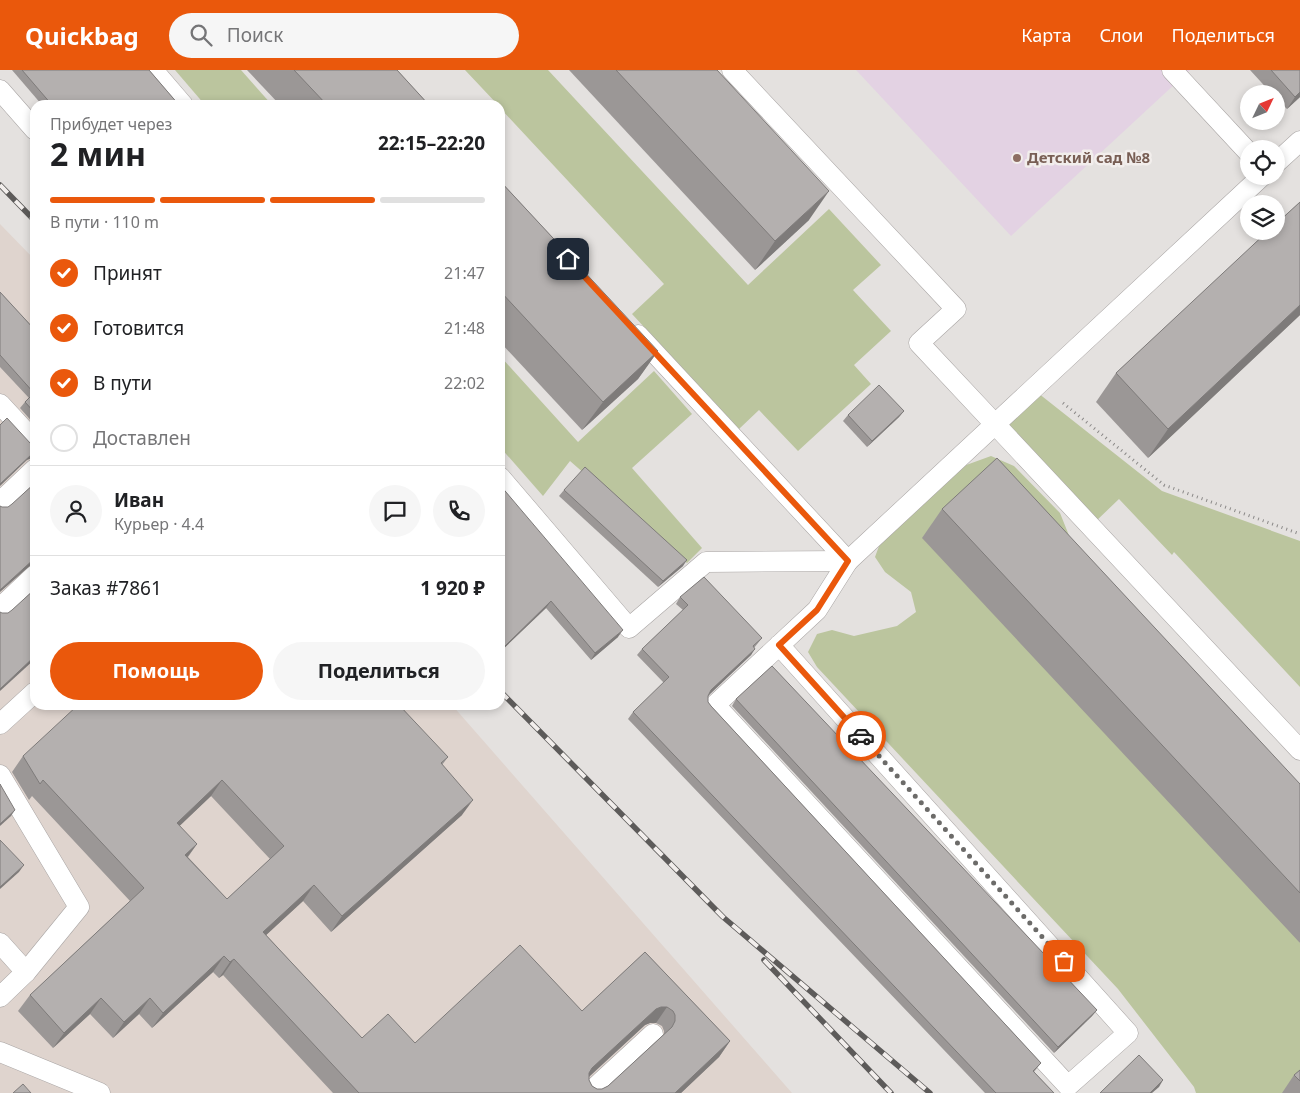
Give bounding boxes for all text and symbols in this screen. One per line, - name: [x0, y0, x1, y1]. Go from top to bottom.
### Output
- search box: [169, 13, 519, 58]
- text: Quickbag: [25, 19, 139, 52]
- icon: search: [187, 21, 215, 49]
- text: Поиск: [227, 22, 283, 48]
- text: Карта: [1021, 23, 1071, 47]
- text: Слои: [1099, 23, 1143, 47]
- text: Поделиться: [1171, 23, 1275, 47]
- north arrow: [1240, 85, 1285, 130]
- map controls: [1240, 85, 1285, 240]
- text: Прибудет через: [50, 113, 172, 135]
- text: 22:15–22:20: [378, 130, 485, 156]
- text: 2 мин: [50, 132, 146, 175]
- button: locate: [1240, 140, 1285, 185]
- place label: Детский сад №8: [1027, 147, 1151, 167]
- marker: Детский сад №8: [1011, 152, 1023, 164]
- button: layers: [1240, 195, 1285, 240]
- text: В пути · 110 m: [50, 211, 159, 233]
- pin: [547, 238, 589, 280]
- icon: home: [554, 245, 582, 273]
- icon: check: [50, 259, 78, 287]
- text: Принят: [93, 260, 162, 286]
- text: 21:47: [444, 262, 485, 284]
- icon: check: [50, 314, 78, 342]
- text: Готовится: [93, 315, 184, 341]
- text: 21:48: [444, 317, 485, 339]
- icon: check: [50, 369, 78, 397]
- text: В пути: [93, 370, 152, 396]
- text: 22:02: [444, 372, 485, 394]
- text: Доставлен: [93, 425, 191, 451]
- button: person: [50, 485, 102, 537]
- button: chat: [369, 485, 421, 537]
- button: phone: [433, 485, 485, 537]
- text: Иван: [114, 487, 164, 513]
- text: Курьер · 4.4: [114, 513, 204, 535]
- text: Заказ #7861: [50, 575, 162, 601]
- text: 1 920 ₽: [420, 575, 485, 601]
- button: Помощь: [50, 642, 263, 700]
- button: Поделиться: [273, 642, 485, 700]
- courier: [836, 711, 886, 761]
- icon: car: [847, 722, 875, 750]
- pin: [1043, 940, 1085, 982]
- icon: bag: [1050, 947, 1078, 975]

